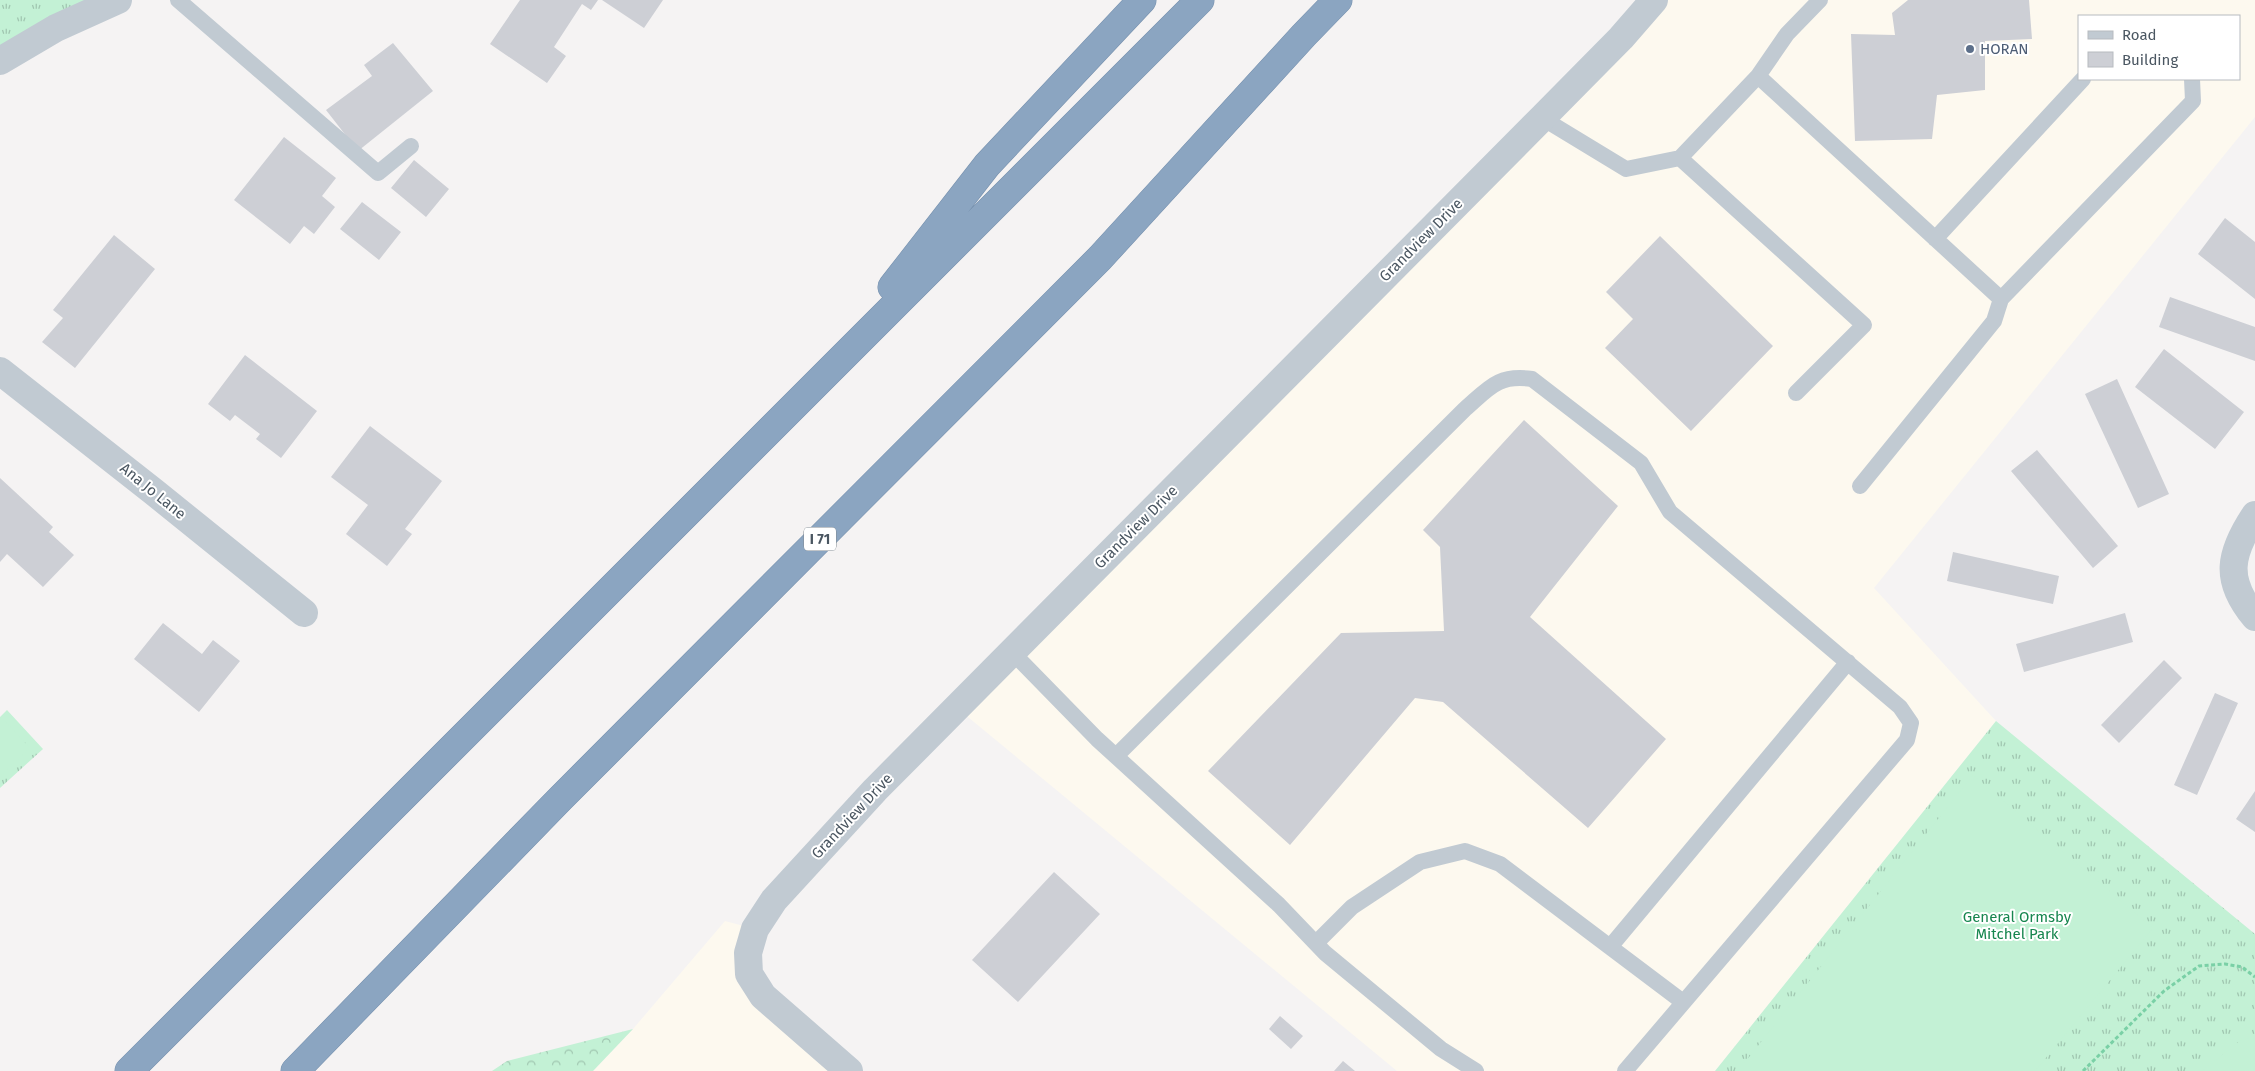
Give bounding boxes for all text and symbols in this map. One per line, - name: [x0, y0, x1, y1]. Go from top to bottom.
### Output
- legend: [2078, 15, 2240, 80]
- text: Road: [2122, 26, 2157, 44]
- place label: HORAN: [1980, 40, 2029, 58]
- marker: HORAN: [1964, 43, 1976, 55]
- text: Building: [2122, 51, 2178, 69]
- street label: Grandview Drive: [1376, 195, 1466, 285]
- street label: Ana Jo Lane: [117, 459, 189, 523]
- street label: Grandview Drive: [1091, 482, 1181, 572]
- road number: I 71: [804, 528, 836, 550]
- street label: Grandview Drive: [808, 770, 896, 862]
- park label: General Ormsby Mitchel Park: [1963, 908, 2072, 943]

